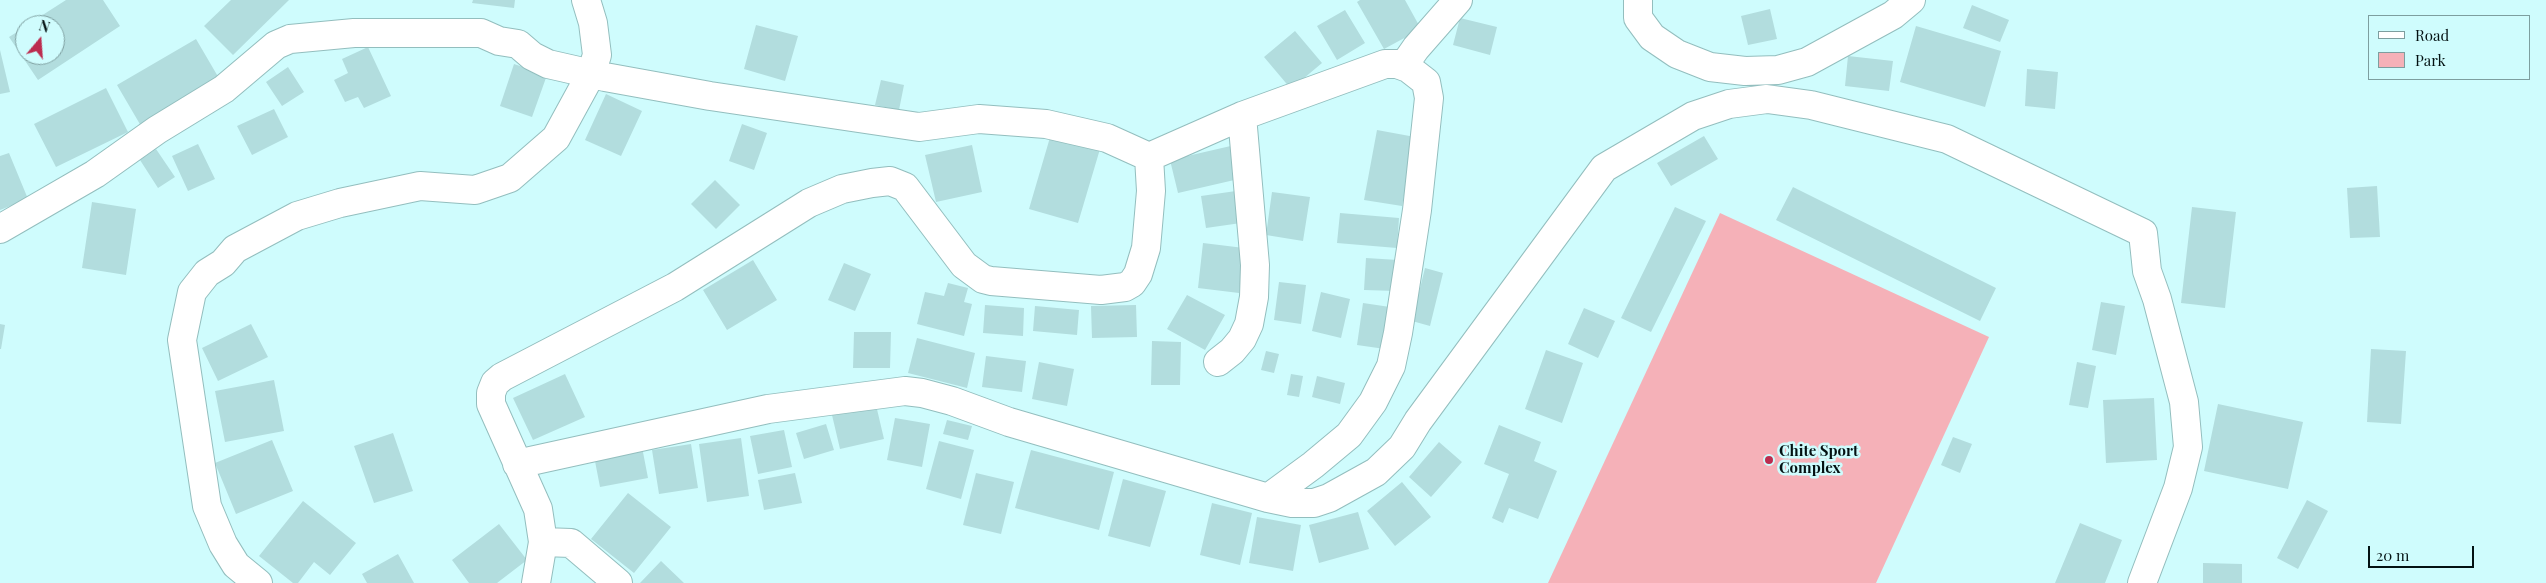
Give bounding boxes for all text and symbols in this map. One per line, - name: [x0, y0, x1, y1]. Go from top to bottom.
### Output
- north arrow: [15, 15, 65, 65]
- legend: [2368, 15, 2531, 80]
- text: N: [37, 16, 52, 37]
- text: Road: [2415, 25, 2449, 45]
- text: Park: [2415, 50, 2446, 70]
- place label: Chite Sport Complex: [1779, 442, 1858, 477]
- marker: Chite Sport Complex: [1763, 454, 1775, 466]
- scale bar: [2371, 536, 2477, 568]
- text: 20 m: [2376, 545, 2409, 565]

